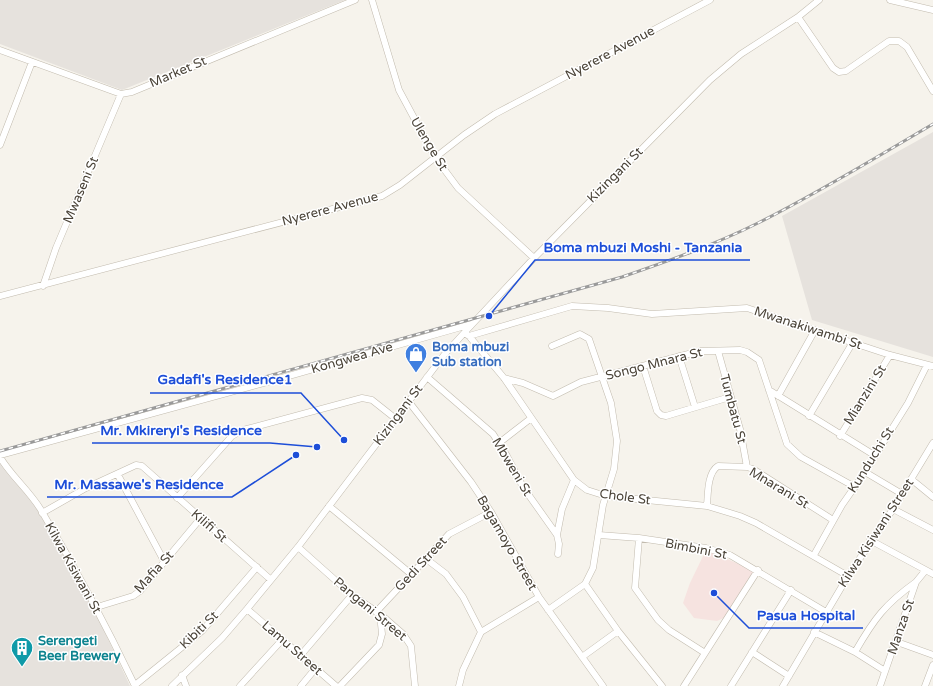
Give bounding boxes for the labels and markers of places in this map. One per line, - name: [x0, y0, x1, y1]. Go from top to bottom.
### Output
- callout: Boma mbuzi Moshi - Tanzania: [535, 234, 750, 260]
- place label: Boma mbuzi Sub station: [432, 339, 509, 370]
- shop icon: Boma mbuzi Sub station: [403, 341, 429, 374]
- callout: Gadafi's Residence1: [150, 367, 301, 393]
- callout: Mr. Mkireryi's Residence: [92, 417, 270, 443]
- callout: Mr. Massawe's Residence: [47, 471, 232, 497]
- callout: Pasua Hospital: [749, 602, 863, 628]
- place label: Serengeti Beer Brewery: [38, 633, 121, 664]
- building icon: Serengeti Beer Brewery: [9, 635, 35, 668]

